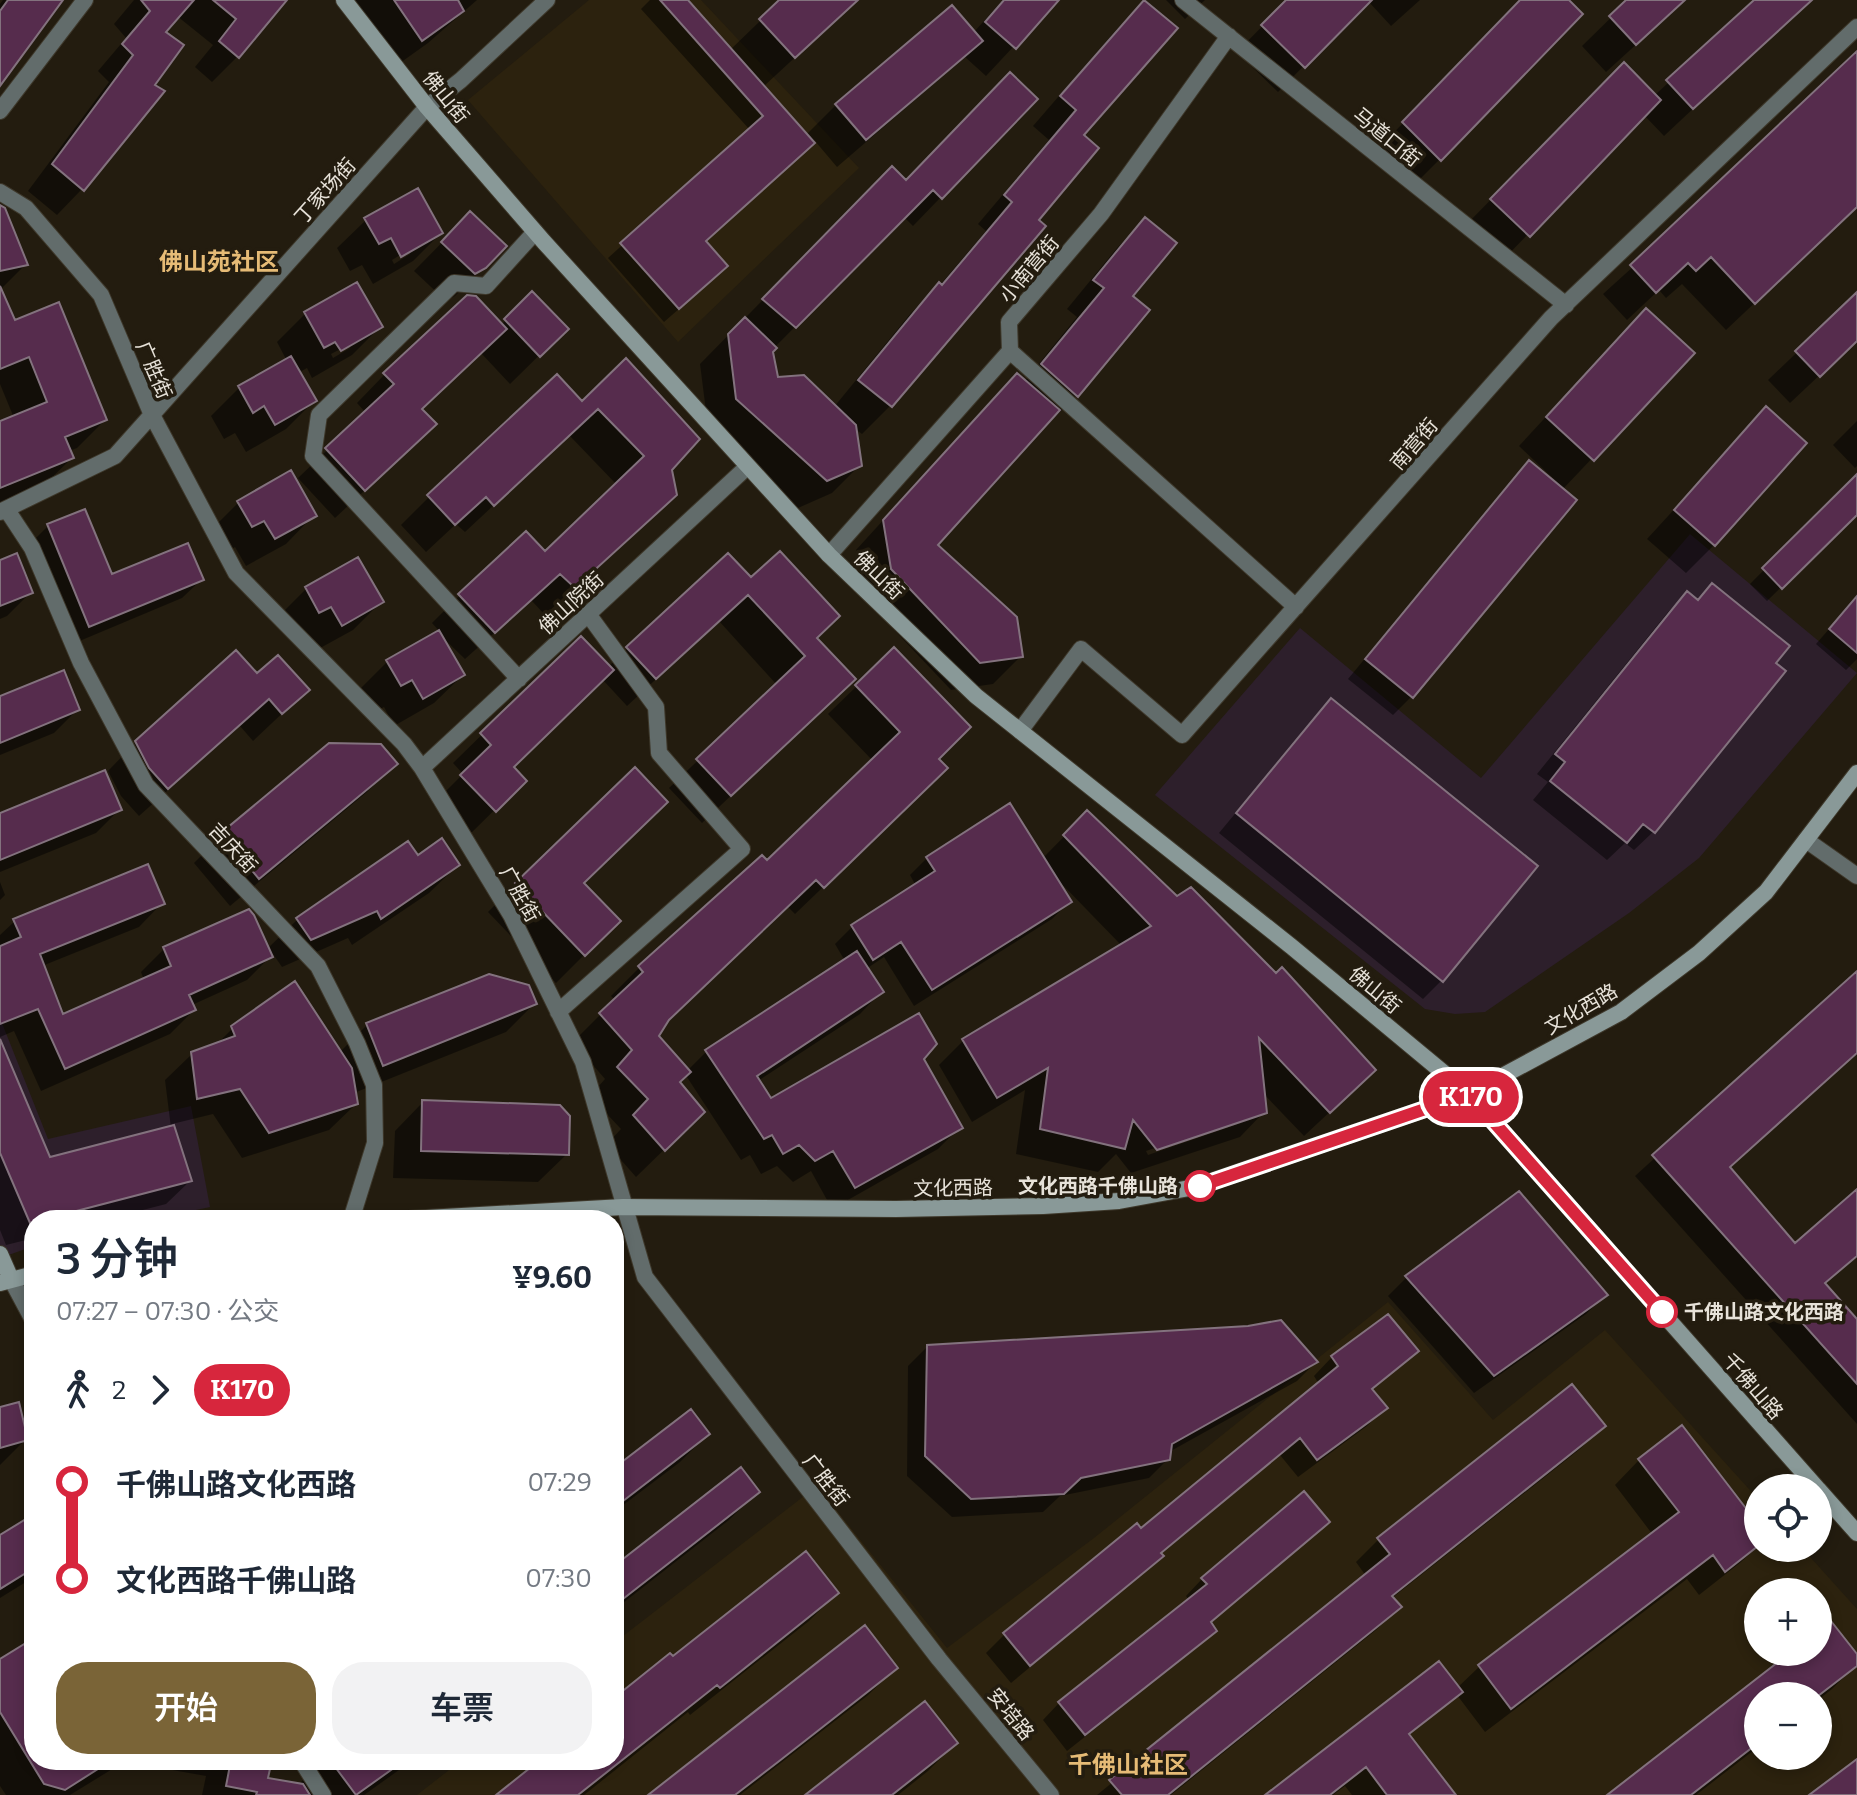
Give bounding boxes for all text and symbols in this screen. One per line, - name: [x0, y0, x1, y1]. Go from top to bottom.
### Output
- street label: 佛山街: [418, 66, 474, 128]
- street label: 马道口街: [1348, 103, 1426, 171]
- street label: 丁家场街: [289, 153, 361, 229]
- street label: 小南营街: [994, 231, 1064, 307]
- district label: 佛山苑社区: [159, 248, 279, 276]
- street label: 广胜街: [131, 338, 177, 402]
- street label: 南营街: [1385, 413, 1443, 475]
- street label: 佛山街: [849, 546, 909, 604]
- street label: 佛山院街: [534, 567, 608, 639]
- street label: 吉庆街: [204, 818, 262, 878]
- street label: 广胜街: [495, 862, 545, 926]
- street label: 佛山街: [1344, 962, 1406, 1018]
- street label: 文化西路: [1540, 979, 1622, 1039]
- line badge: K170: [1415, 1071, 1527, 1123]
- text: K170: [1439, 1080, 1503, 1113]
- marker: 文化西路千佛山路: [1185, 1171, 1215, 1201]
- place label: 文化西路千佛山路: [1018, 1174, 1178, 1198]
- street label: 文化西路: [913, 1175, 993, 1201]
- text: 3 分钟: [56, 1233, 177, 1286]
- text: ¥9.60: [512, 1260, 592, 1296]
- text: 07:27 – 07:30 · 公交: [56, 1296, 279, 1327]
- marker: 千佛山路文化西路: [1647, 1297, 1677, 1327]
- place label: 千佛山路文化西路: [1684, 1300, 1844, 1324]
- street label: 千佛山路: [1718, 1348, 1788, 1424]
- icon: walk: [56, 1368, 100, 1412]
- icon: forward: [138, 1368, 182, 1412]
- text: K170: [210, 1373, 274, 1406]
- text: 2: [112, 1375, 126, 1406]
- street label: 广胜街: [798, 1449, 854, 1511]
- text: 千佛山路文化西路: [116, 1467, 356, 1503]
- text: 07:29: [527, 1467, 592, 1498]
- map controls: [1744, 1474, 1832, 1770]
- button: locate: [1744, 1474, 1832, 1562]
- text: 文化西路千佛山路: [116, 1563, 356, 1599]
- text: 07:30: [525, 1563, 592, 1594]
- button: +: [1744, 1578, 1832, 1666]
- button: 开始: [56, 1662, 316, 1754]
- button: 车票: [332, 1662, 592, 1754]
- button: −: [1744, 1682, 1832, 1770]
- street label: 安培路: [983, 1683, 1039, 1745]
- district label: 千佛山社区: [1068, 1751, 1188, 1779]

